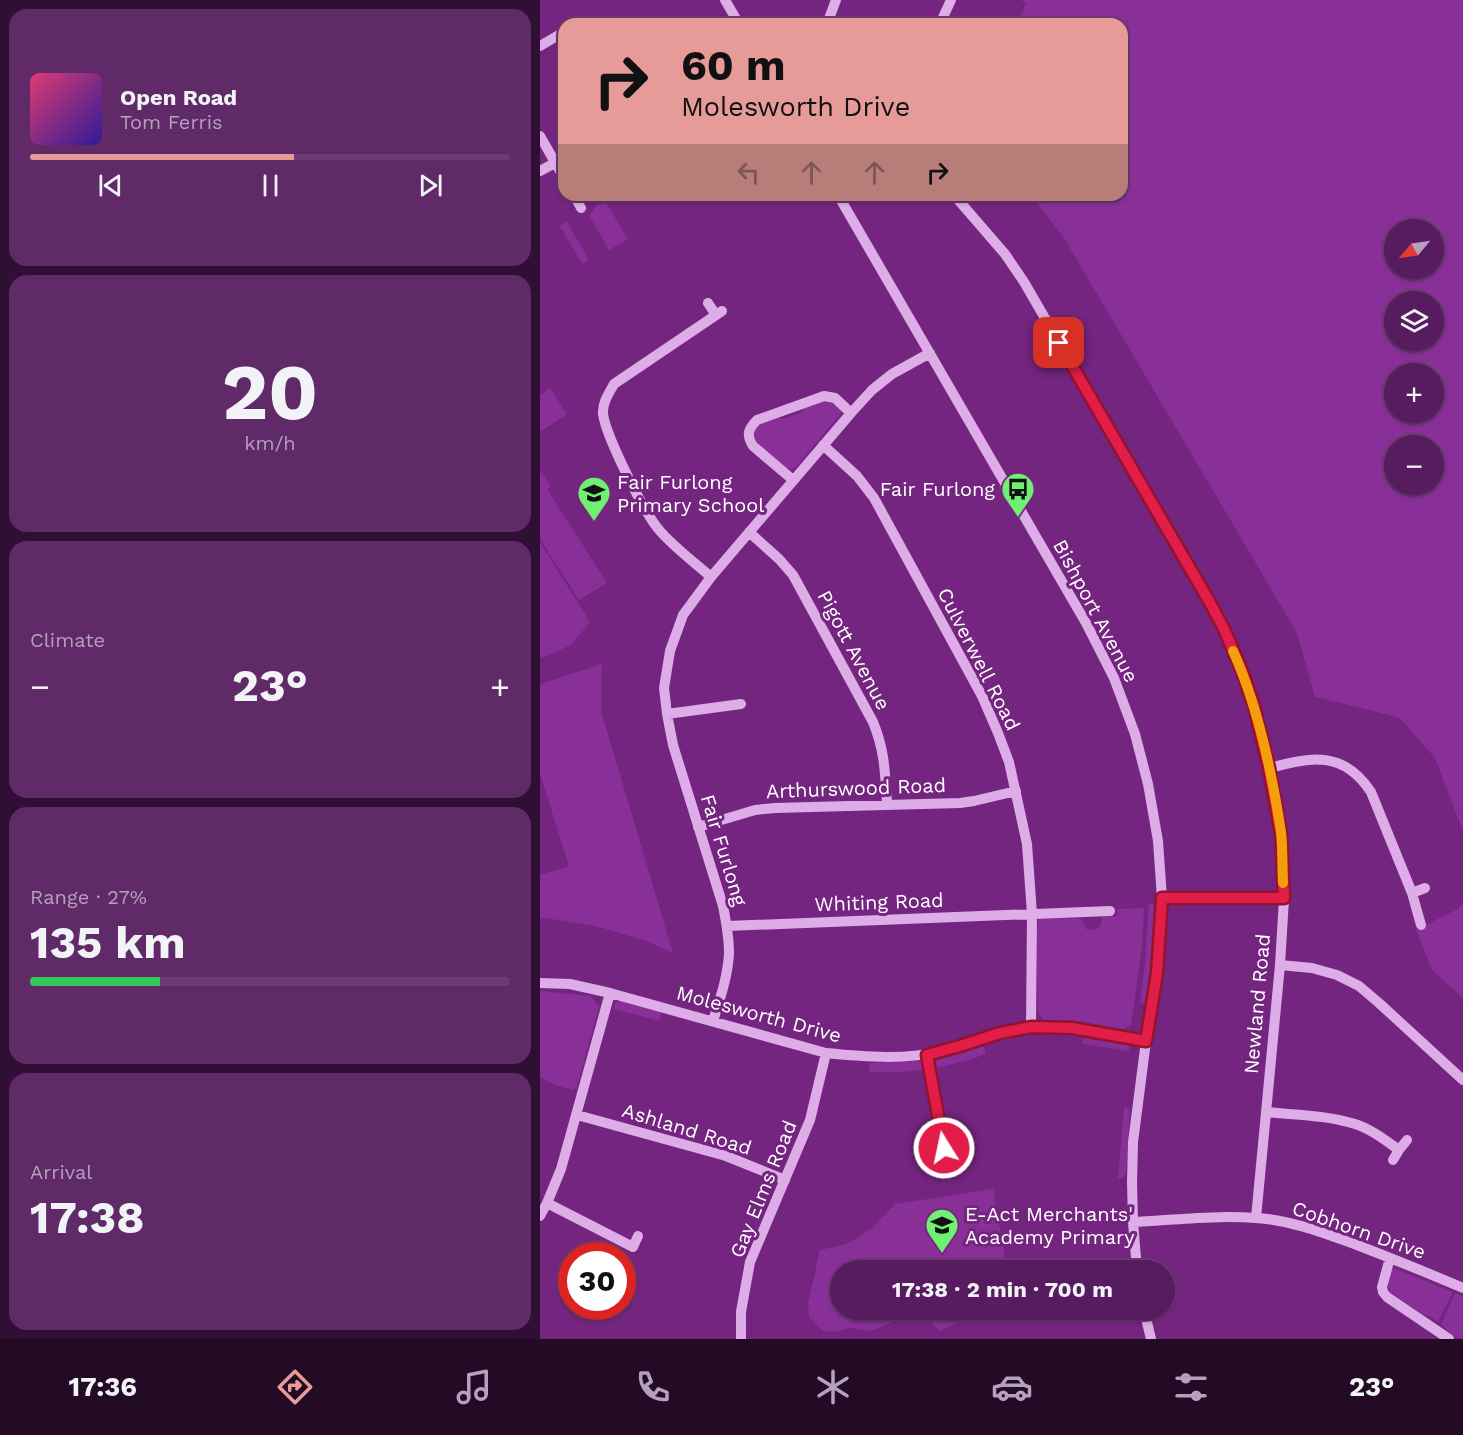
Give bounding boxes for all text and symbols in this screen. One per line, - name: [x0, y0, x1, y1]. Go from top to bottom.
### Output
- text: 60 m: [681, 41, 785, 90]
- icon: right: [582, 42, 660, 120]
- text: Open Road: [120, 85, 237, 110]
- text: Molesworth Drive: [681, 91, 910, 123]
- text: Tom Ferris: [120, 110, 223, 134]
- icon: left: [732, 156, 765, 189]
- icon: ahead: [795, 156, 828, 189]
- icon: ahead: [858, 156, 891, 189]
- icon: right: [921, 156, 954, 189]
- icon: previous: [94, 169, 127, 202]
- icon: pause: [254, 169, 287, 202]
- icon: next: [414, 169, 447, 202]
- north arrow: [1384, 219, 1444, 279]
- map controls: [1384, 219, 1444, 495]
- button: layers: [1384, 291, 1444, 351]
- pin: [1033, 317, 1084, 368]
- icon: arrive: [1042, 326, 1075, 359]
- text: 20: [222, 346, 318, 438]
- button: +: [1384, 363, 1444, 423]
- text: km/h: [244, 431, 296, 455]
- button: −: [1384, 435, 1444, 495]
- place label: Fair Furlong Primary School: [617, 470, 764, 517]
- bus stop icon: Fair Furlong: [1000, 471, 1036, 518]
- school or university icon: Fair Furlong Primary School: [576, 475, 612, 522]
- place label: Fair Furlong: [880, 477, 995, 501]
- street label: Bishport Avenue: [1048, 535, 1144, 687]
- street label: Culverwell Road: [933, 584, 1025, 734]
- street label: Pigott Avenue: [812, 586, 896, 714]
- text: Climate: [30, 628, 105, 652]
- text: 23°: [232, 659, 308, 712]
- text: −: [30, 667, 50, 706]
- text: +: [490, 667, 510, 706]
- street label: Arthurswood Road: [766, 773, 946, 803]
- street label: Fair Furlong: [696, 791, 752, 909]
- text: Range · 27%: [30, 885, 147, 909]
- street label: Whiting Road: [814, 888, 944, 916]
- text: 135 km: [30, 916, 186, 969]
- street label: Newland Road: [1239, 933, 1275, 1075]
- street label: Molesworth Drive: [674, 980, 844, 1048]
- street label: Ashland Road: [619, 1098, 755, 1160]
- position arrow: [912, 1116, 976, 1180]
- street label: Gay Elms Road: [725, 1117, 801, 1261]
- text: Arrival: [30, 1160, 92, 1184]
- text: 17:38: [30, 1191, 144, 1244]
- street label: Cobhorn Drive: [1289, 1196, 1429, 1264]
- place label: E-Act Merchants' Academy Primary: [965, 1202, 1135, 1249]
- school or university icon: E-Act Merchants' Academy Primary: [924, 1207, 960, 1254]
- speed limit sign: 30: [558, 1242, 636, 1320]
- text: 17:38 · 2 min · 700 m: [892, 1277, 1113, 1302]
- icon: directions: [274, 1366, 316, 1408]
- icon: music: [453, 1366, 495, 1408]
- icon: phone: [632, 1366, 674, 1408]
- icon: climate: [812, 1366, 854, 1408]
- icon: car: [991, 1366, 1033, 1408]
- icon: filters: [1170, 1366, 1212, 1408]
- text: 17:36: [69, 1371, 137, 1403]
- text: 23°: [1349, 1371, 1394, 1403]

